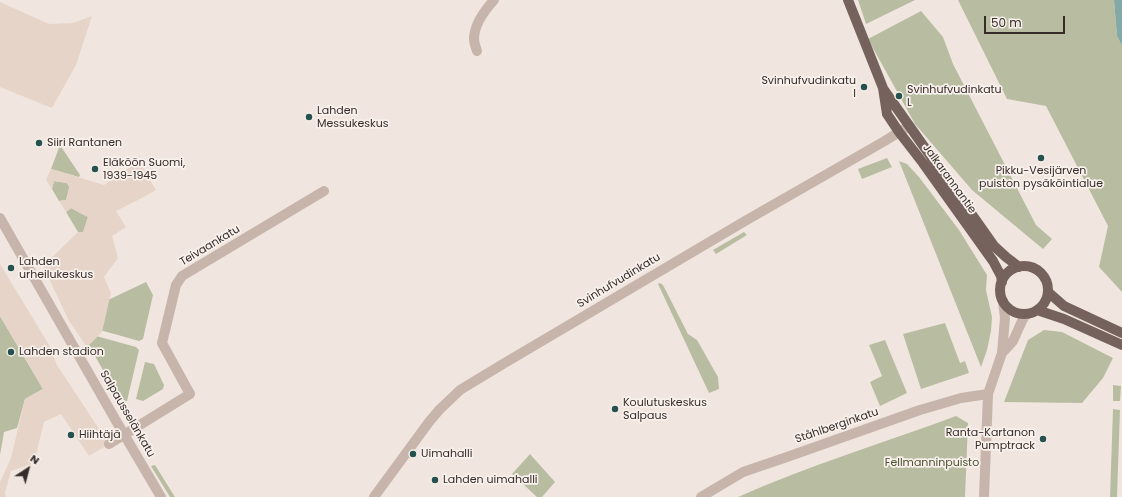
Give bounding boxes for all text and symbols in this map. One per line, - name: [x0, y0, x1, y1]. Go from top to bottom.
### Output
- scale bar: [986, 8, 1067, 34]
- text: 50 m: [991, 14, 1022, 31]
- place label: Svinhufvudinkatu I: [761, 74, 856, 100]
- marker: Svinhufvudinkatu I: [859, 82, 869, 92]
- place label: Svinhufvudinkatu L: [907, 83, 1002, 109]
- marker: Svinhufvudinkatu L: [894, 91, 904, 101]
- place label: Lahden Messukeskus: [317, 104, 388, 130]
- marker: Lahden Messukeskus: [304, 112, 314, 122]
- place label: Siiri Rantanen: [47, 136, 122, 150]
- marker: Siiri Rantanen: [34, 138, 44, 148]
- street label: Jalkarannantie: [919, 142, 979, 216]
- marker: Pikku-Vesijärven puiston pysäköintialue: [1036, 153, 1046, 163]
- place label: Eläköön Suomi, 1939-1945: [103, 156, 185, 182]
- marker: Eläköön Suomi, 1939-1945: [90, 164, 100, 174]
- place label: Pikku-Vesijärven puiston pysäköintialue: [979, 164, 1103, 190]
- street label: Teivaankatu: [178, 223, 242, 269]
- street label: Svinhufvudinkatu: [575, 251, 663, 311]
- place label: Lahden urheilukeskus: [19, 255, 93, 281]
- marker: Lahden urheilukeskus: [6, 263, 16, 273]
- place label: Lahden stadion: [19, 345, 104, 359]
- marker: Lahden stadion: [6, 347, 16, 357]
- street label: Salpausselänkatu: [97, 368, 157, 460]
- place label: Koulutuskeskus Salpaus: [623, 396, 707, 422]
- marker: Koulutuskeskus Salpaus: [610, 404, 620, 414]
- street label: Ståhlberginkatu: [794, 406, 880, 446]
- place label: Ranta-Kartanon Pumptrack: [946, 426, 1035, 452]
- place label: Hiihtäjä: [79, 428, 121, 442]
- marker: Hiihtäjä: [66, 430, 76, 440]
- marker: Ranta-Kartanon Pumptrack: [1038, 434, 1048, 444]
- place label: Uimahalli: [421, 447, 472, 461]
- north arrow: [8, 449, 48, 489]
- marker: Uimahalli: [408, 449, 418, 459]
- text: N: [27, 450, 43, 468]
- park label: Fellmanninpuisto: [885, 456, 979, 470]
- place label: Lahden uimahalli: [443, 473, 538, 487]
- marker: Lahden uimahalli: [430, 475, 440, 485]

